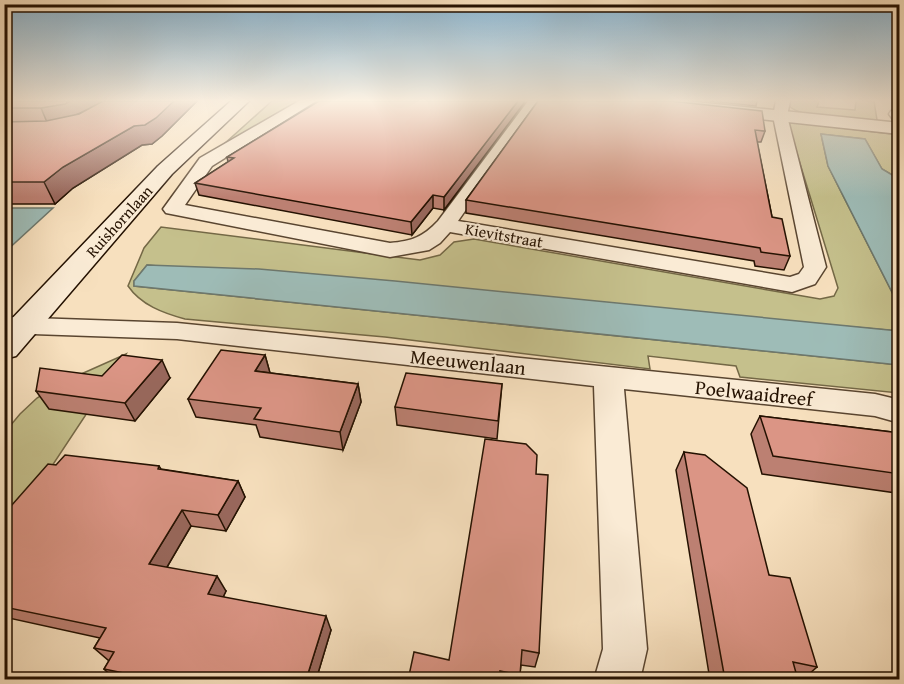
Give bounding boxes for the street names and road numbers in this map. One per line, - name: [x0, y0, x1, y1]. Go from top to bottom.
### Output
- street label: Ruishornlaan: [80, 180, 158, 262]
- street label: Kievitstraat: [463, 216, 545, 254]
- street label: Meeuwenlaan: [409, 341, 527, 382]
- street label: Poelwaaidreef: [694, 372, 817, 413]

